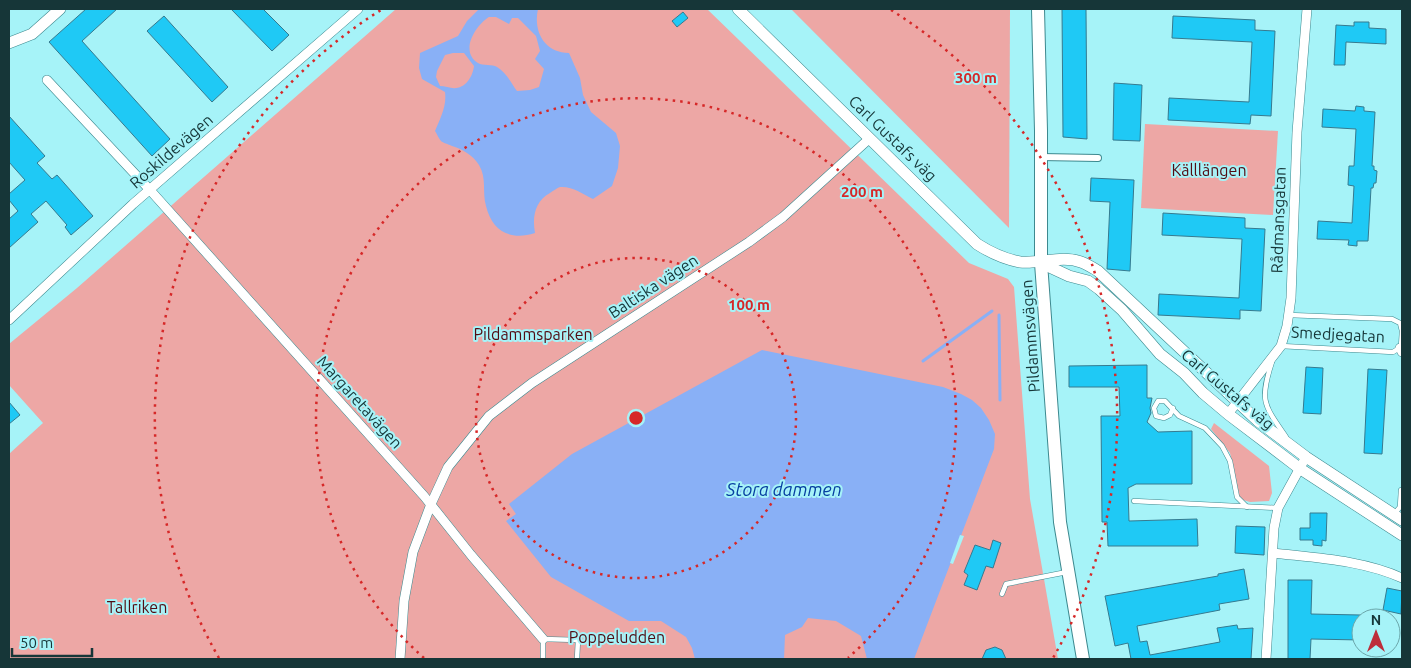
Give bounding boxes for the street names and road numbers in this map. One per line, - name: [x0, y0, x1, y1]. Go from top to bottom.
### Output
- street label: Carl Gustafs väg: [845, 92, 941, 184]
- street label: Roskildevägen: [126, 110, 216, 192]
- street label: Rådmansgatan: [1267, 166, 1289, 274]
- street label: Baltiska vägen: [605, 250, 701, 322]
- street label: Pildammsvägen: [1017, 279, 1043, 393]
- street label: Smedjegatan: [1291, 323, 1385, 345]
- street label: Carl Gustafs väg: [1178, 345, 1278, 433]
- street label: Margaretavägen: [314, 352, 406, 452]

